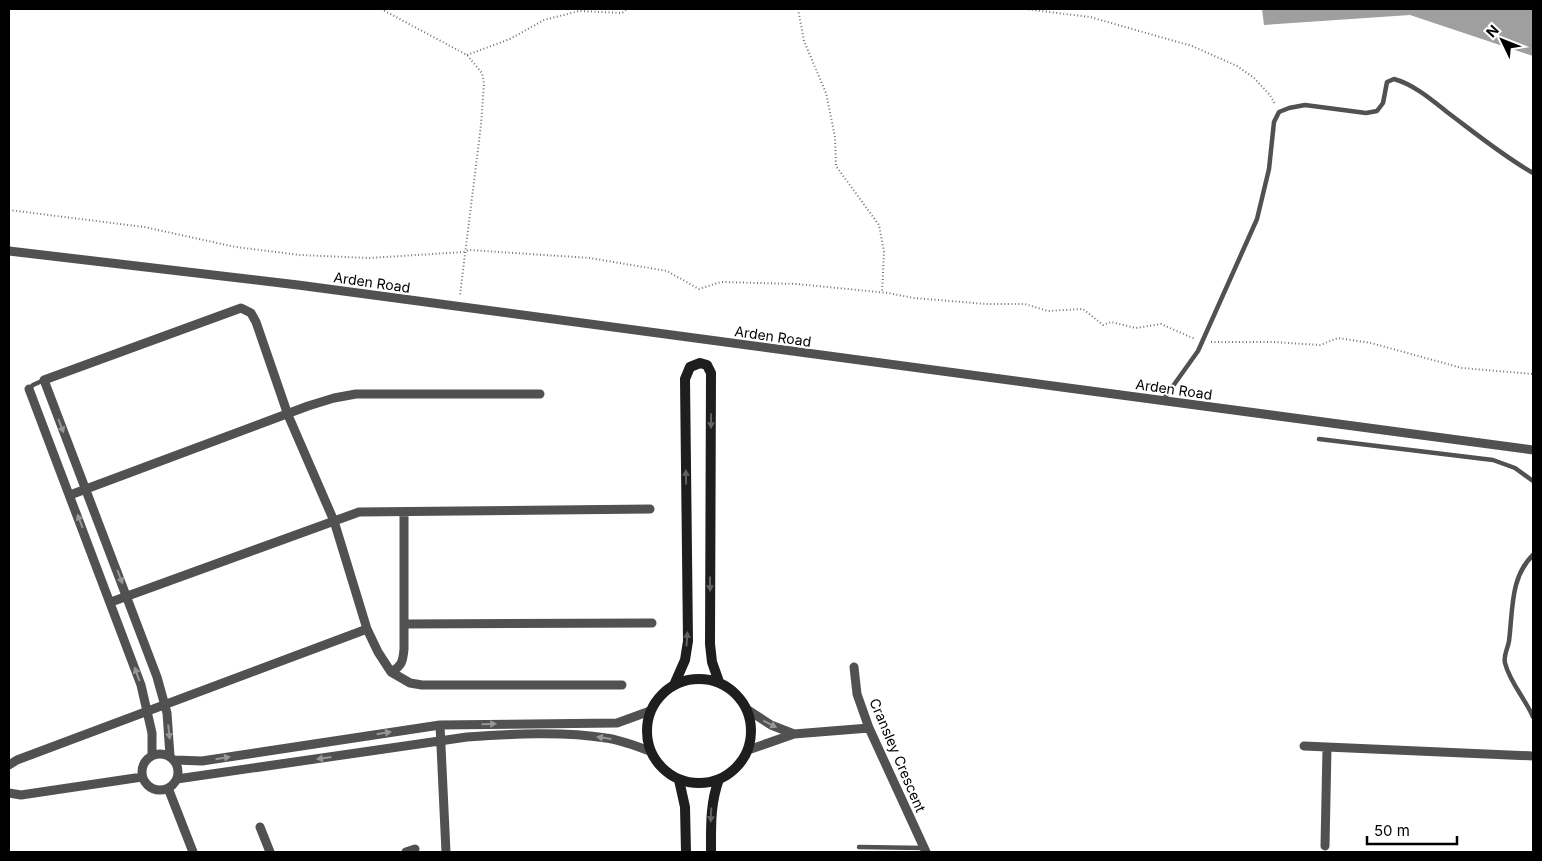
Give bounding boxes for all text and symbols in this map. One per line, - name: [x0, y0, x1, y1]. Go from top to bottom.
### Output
- north arrow: [1477, 15, 1527, 65]
- text: N: [1482, 21, 1502, 40]
- street label: Arden Road: [332, 268, 412, 296]
- street label: Arden Road: [733, 322, 813, 350]
- street label: Arden Road: [1134, 375, 1214, 403]
- one-way arrow: [707, 414, 715, 430]
- one-way arrow: [58, 419, 66, 433]
- one-way arrow: [682, 468, 690, 484]
- one-way arrow: [76, 513, 84, 528]
- one-way arrow: [117, 570, 124, 585]
- one-way arrow: [706, 576, 714, 592]
- one-way arrow: [684, 631, 692, 647]
- one-way arrow: [133, 666, 140, 681]
- street label: Cransley Crescent: [866, 696, 930, 815]
- one-way arrow: [481, 720, 497, 728]
- one-way arrow: [763, 720, 778, 728]
- one-way arrow: [165, 724, 173, 740]
- one-way arrow: [376, 729, 392, 737]
- one-way arrow: [595, 734, 611, 742]
- one-way arrow: [215, 753, 231, 761]
- one-way arrow: [316, 754, 332, 762]
- one-way arrow: [707, 807, 715, 823]
- scale bar: [1367, 814, 1457, 846]
- text: 50 m: [1374, 821, 1410, 840]

